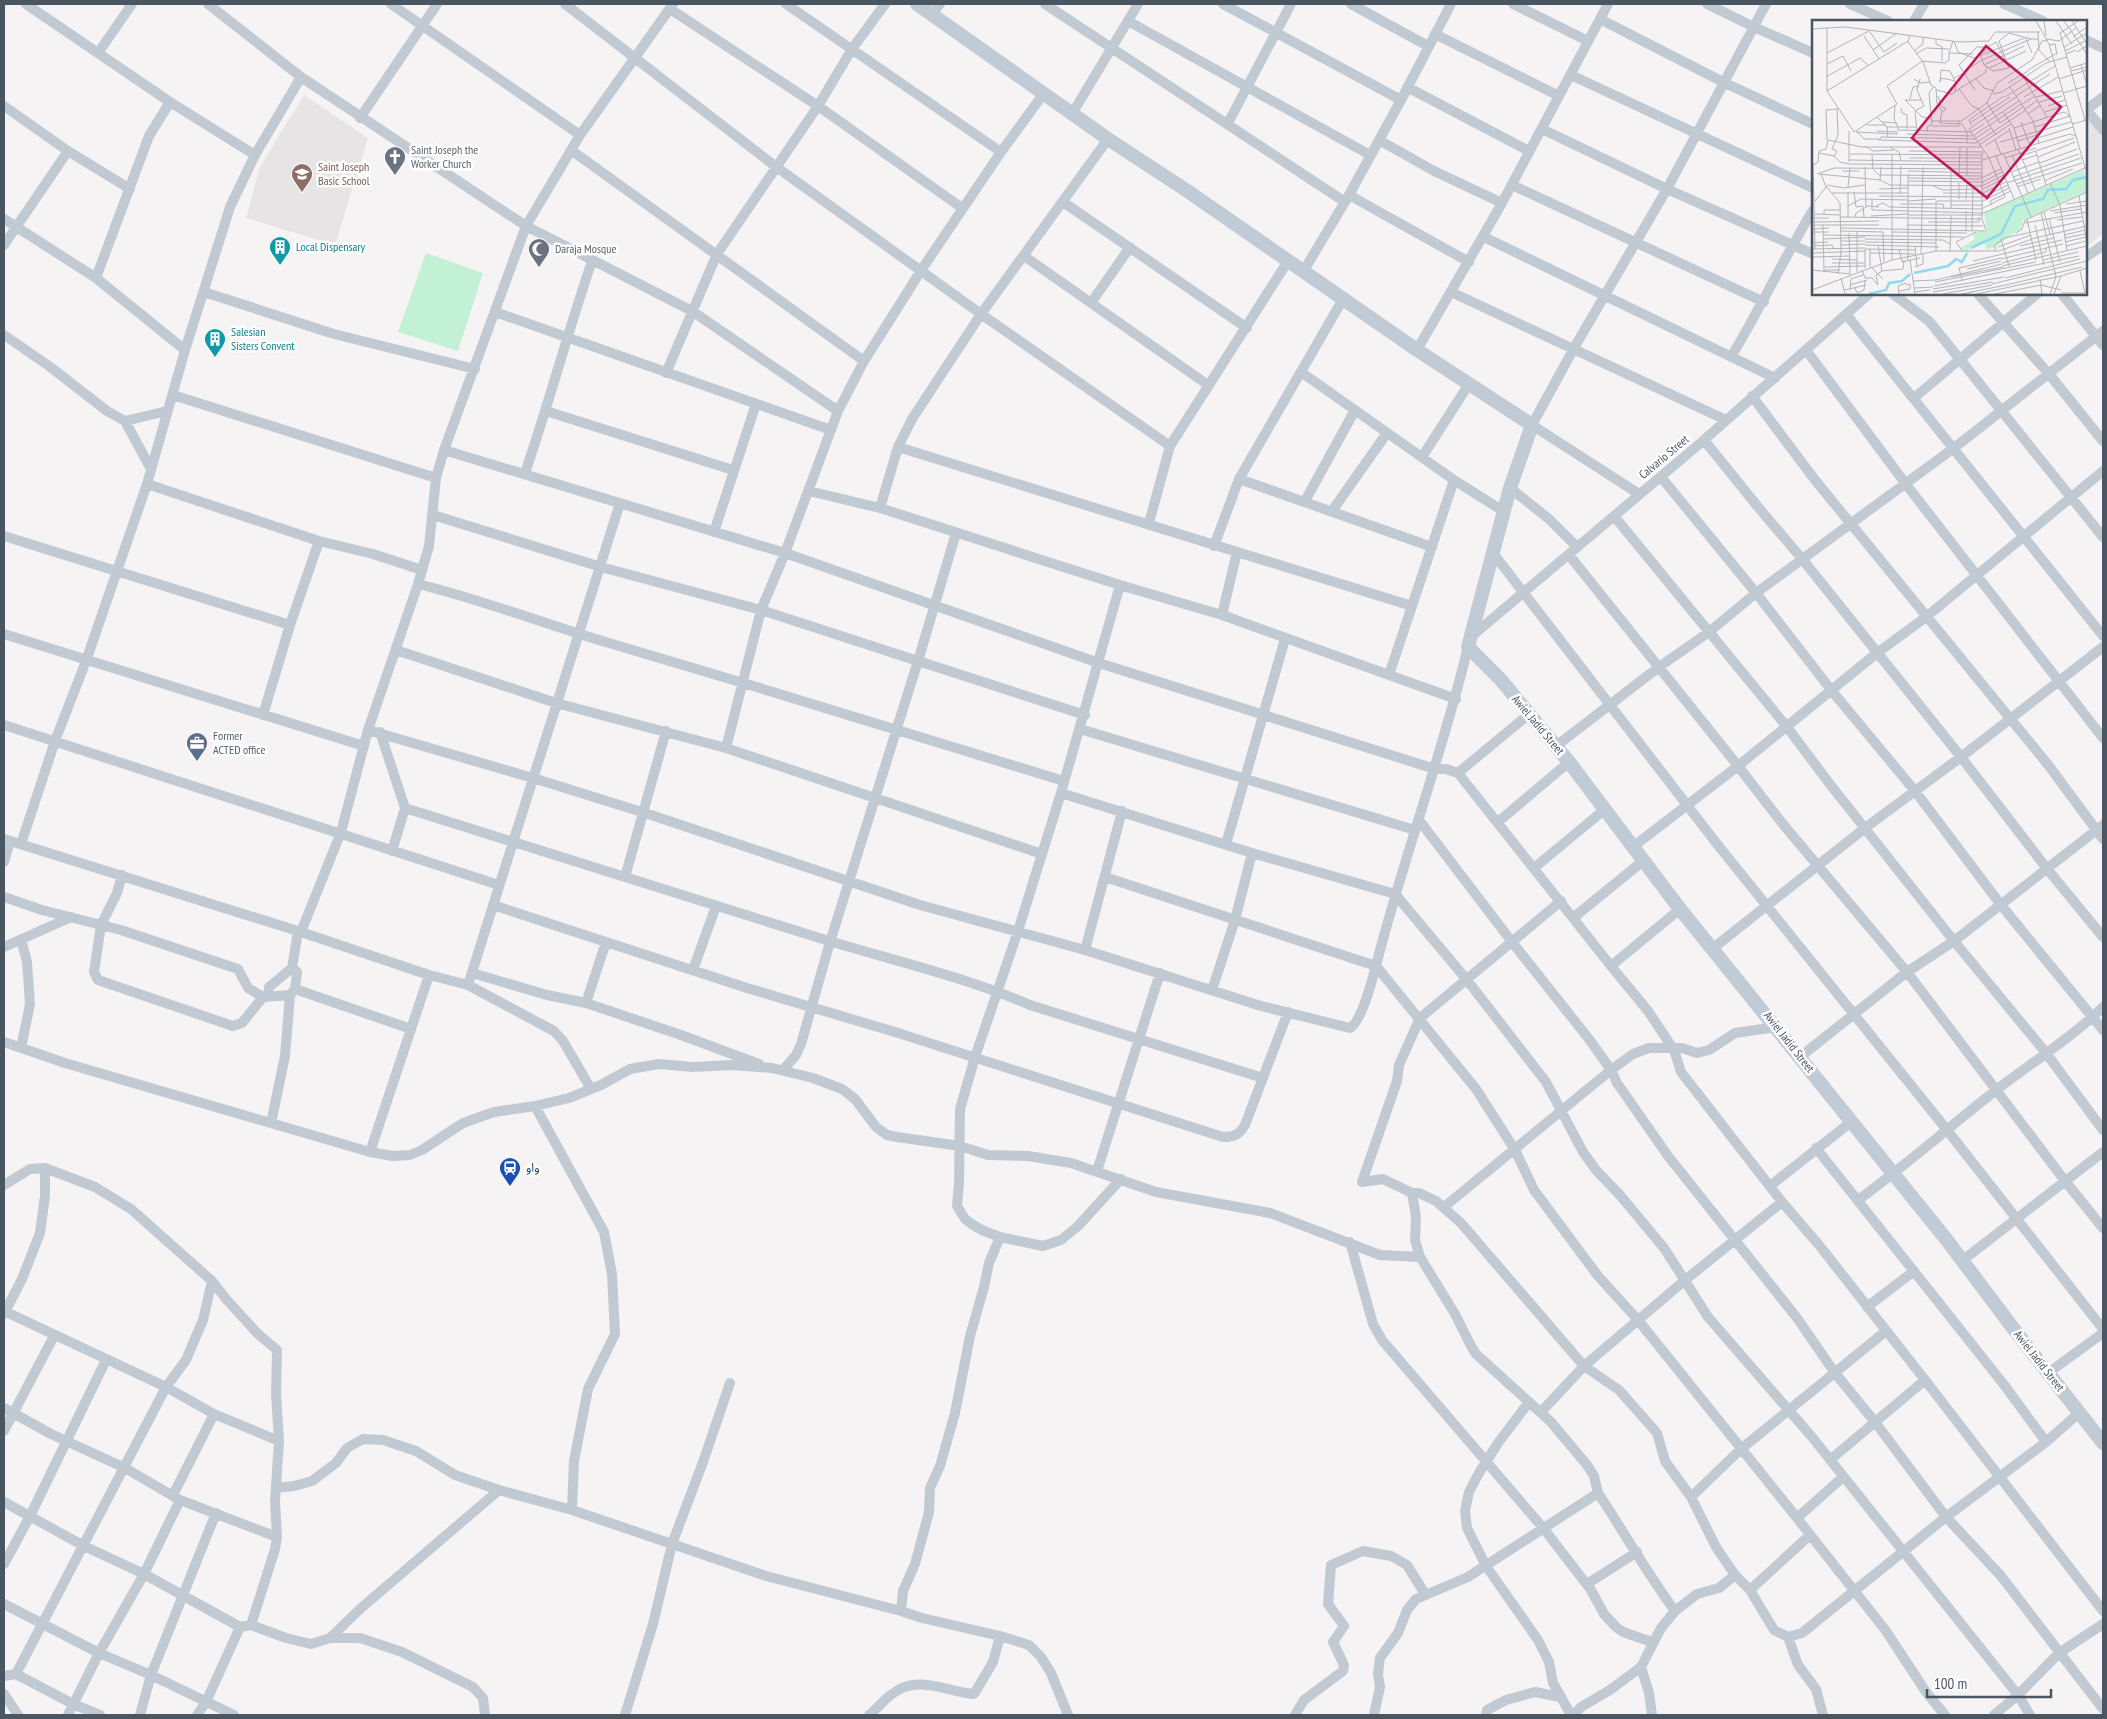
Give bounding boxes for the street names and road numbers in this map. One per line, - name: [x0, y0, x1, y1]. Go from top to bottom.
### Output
- street label: Calvario Street: [1636, 431, 1692, 482]
- street label: Awiel Jadid Street: [1509, 692, 1568, 758]
- street label: Awiel Jadid Street: [1761, 1008, 1818, 1076]
- street label: Awiel Jadid Street: [2011, 1327, 2068, 1395]

